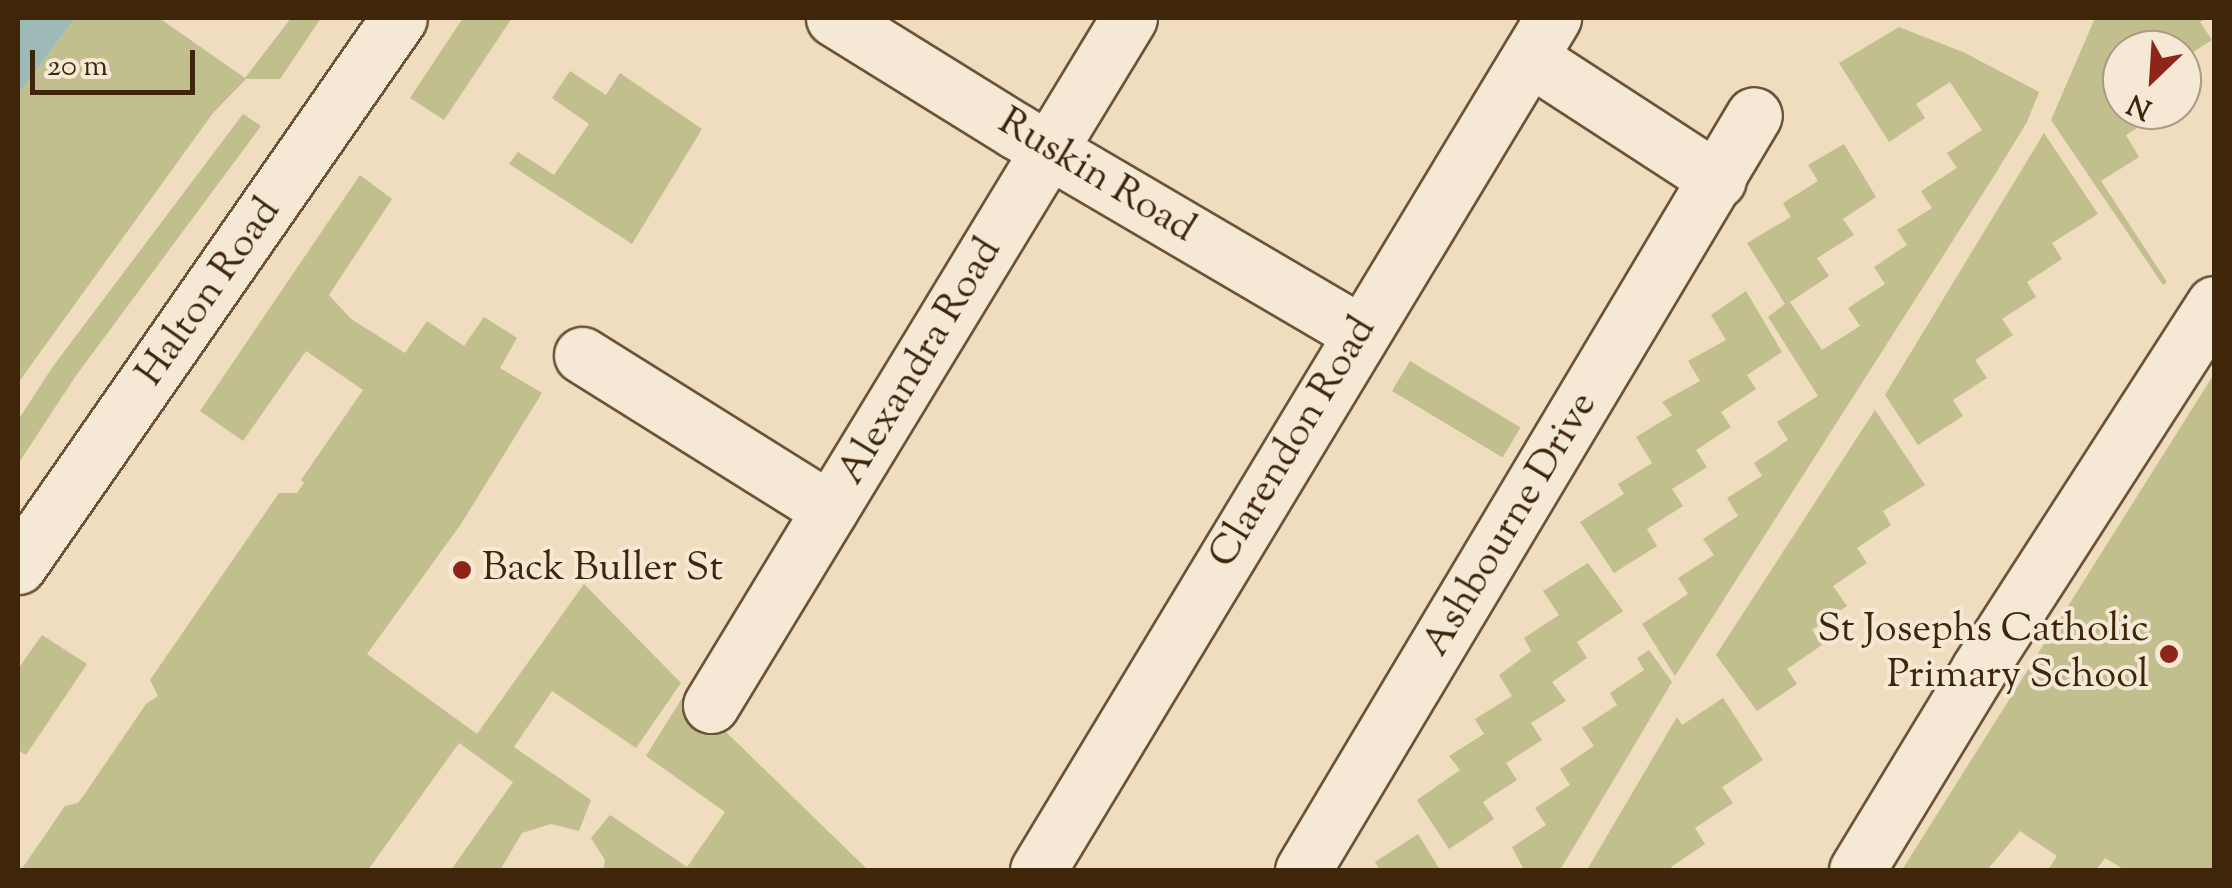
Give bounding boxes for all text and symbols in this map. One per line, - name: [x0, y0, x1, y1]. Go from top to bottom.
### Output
- scale bar: [35, 30, 200, 92]
- north arrow: [2102, 30, 2202, 130]
- text: 20 m: [47, 46, 108, 89]
- text: N: [2122, 83, 2159, 128]
- street label: Ruskin Road: [989, 99, 1203, 255]
- street label: Halton Road: [128, 190, 292, 396]
- street label: Alexandra Road: [829, 230, 1013, 494]
- street label: Clarendon Road: [1200, 309, 1388, 577]
- street label: Ashbourne Drive: [1413, 384, 1609, 666]
- place label: Back Buller St: [482, 546, 723, 594]
- marker: Back Buller St: [451, 559, 473, 581]
- place label: St Josephs Catholic Primary School: [1817, 607, 2149, 701]
- marker: St Josephs Catholic Primary School: [2158, 643, 2180, 665]

